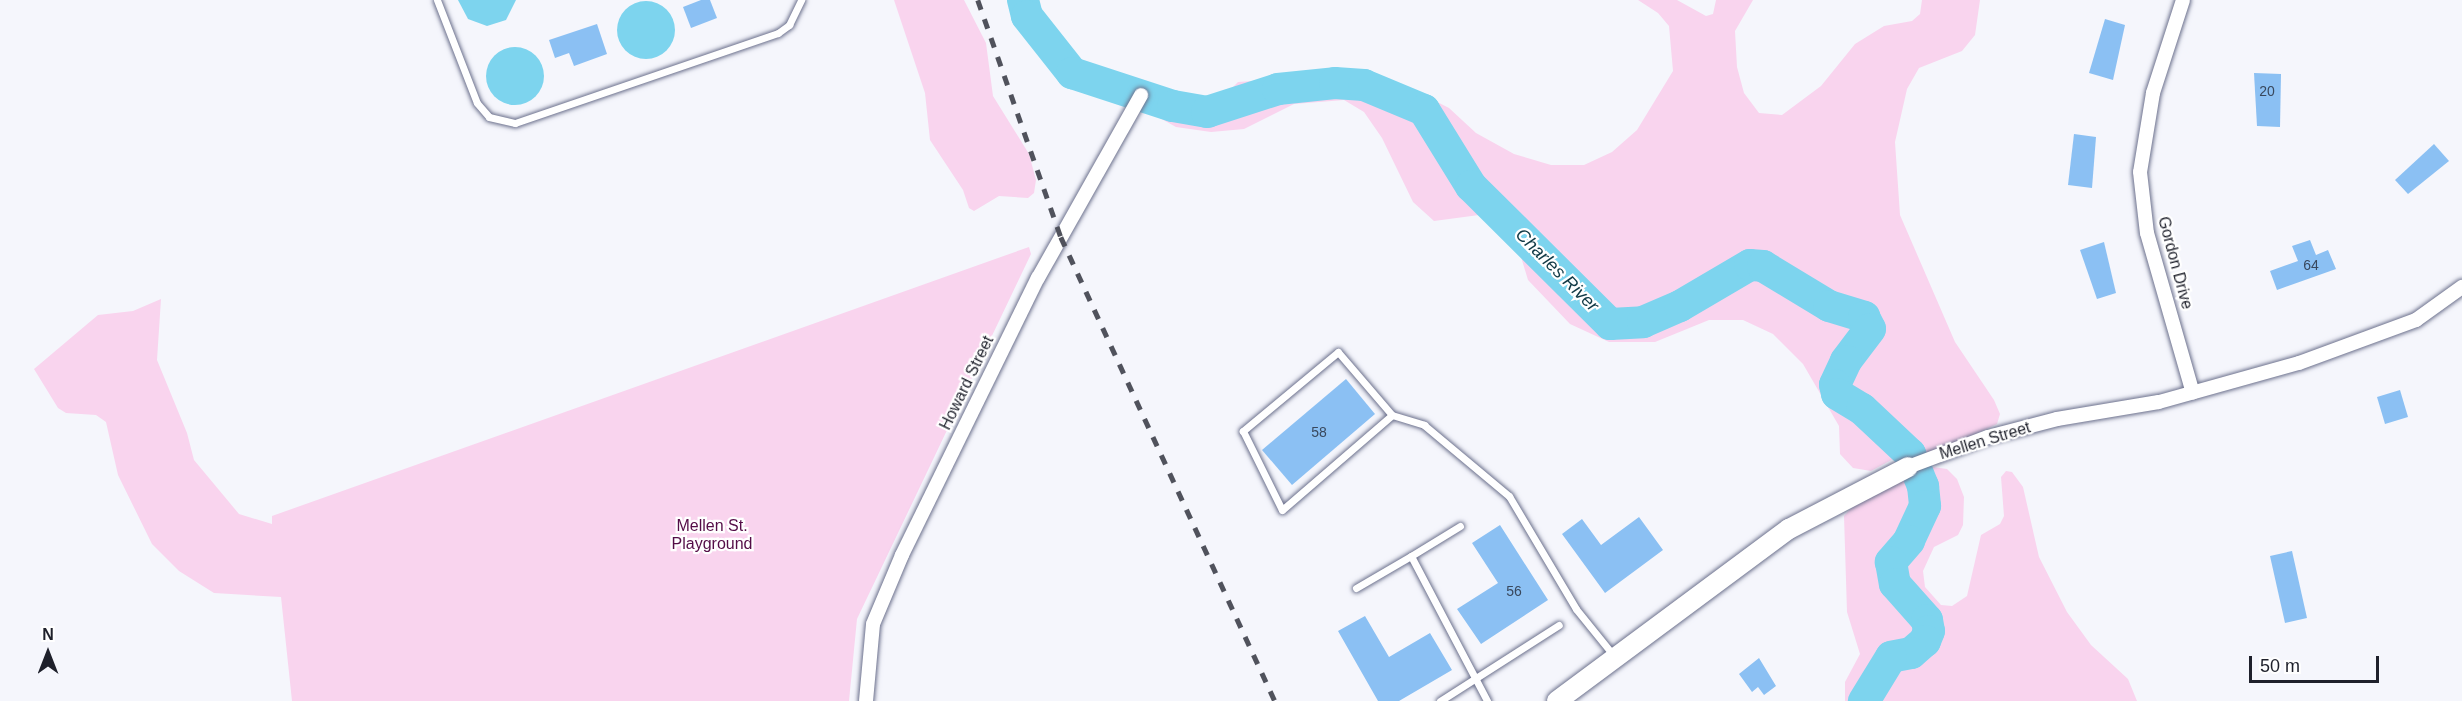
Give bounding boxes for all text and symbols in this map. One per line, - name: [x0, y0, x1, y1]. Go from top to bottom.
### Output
- house number: 20: [2259, 83, 2275, 99]
- street label: Gordon Drive: [2153, 215, 2197, 311]
- water label: Charles River: [1511, 224, 1603, 316]
- house number: 64: [2303, 257, 2319, 273]
- street label: Howard Street: [936, 333, 998, 433]
- street label: Mellen Street: [1937, 418, 2033, 464]
- house number: 58: [1311, 424, 1327, 440]
- park label: Mellen St. Playground: [672, 516, 752, 554]
- house number: 56: [1506, 583, 1522, 599]
- north arrow: [18, 623, 78, 683]
- text: N: [42, 626, 54, 643]
- scale bar: [2252, 644, 2382, 682]
- text: 50 m: [2260, 656, 2300, 676]

